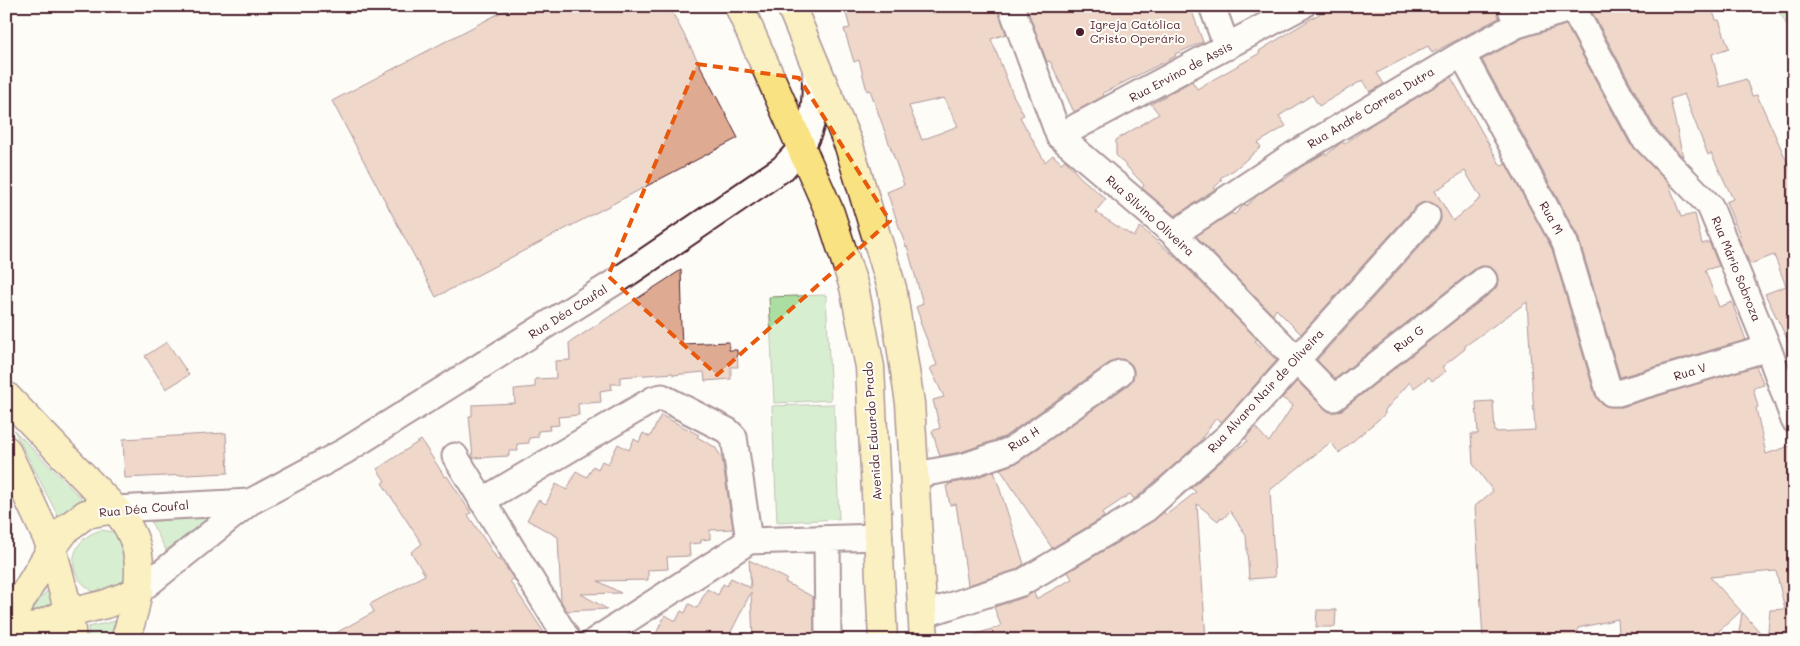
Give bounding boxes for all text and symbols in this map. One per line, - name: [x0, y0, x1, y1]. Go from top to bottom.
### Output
- place label: Igreja Católica Cristo Operário: [1090, 16, 1185, 46]
- marker: Igreja Católica Cristo Operário: [1074, 26, 1086, 38]
- street label: Rua Ervino de Assis: [1126, 37, 1235, 105]
- street label: Rua André Correa Dutra: [1304, 63, 1437, 151]
- street label: Rua Silvino Oliveira: [1103, 171, 1198, 259]
- street label: Rua M: [1536, 198, 1567, 237]
- street label: Rua Mário Sobroza: [1709, 214, 1765, 324]
- street label: Rua Déa Coufal: [525, 281, 610, 342]
- street label: Rua G: [1390, 321, 1427, 355]
- street label: Rua Alvaro Nair de Oliveira: [1204, 325, 1327, 456]
- street label: Rua V: [1671, 358, 1708, 384]
- street label: Avenida Eduardo Prado: [859, 361, 885, 501]
- street label: Rua H: [1005, 422, 1042, 454]
- street label: Rua Déa Coufal: [98, 496, 189, 520]

